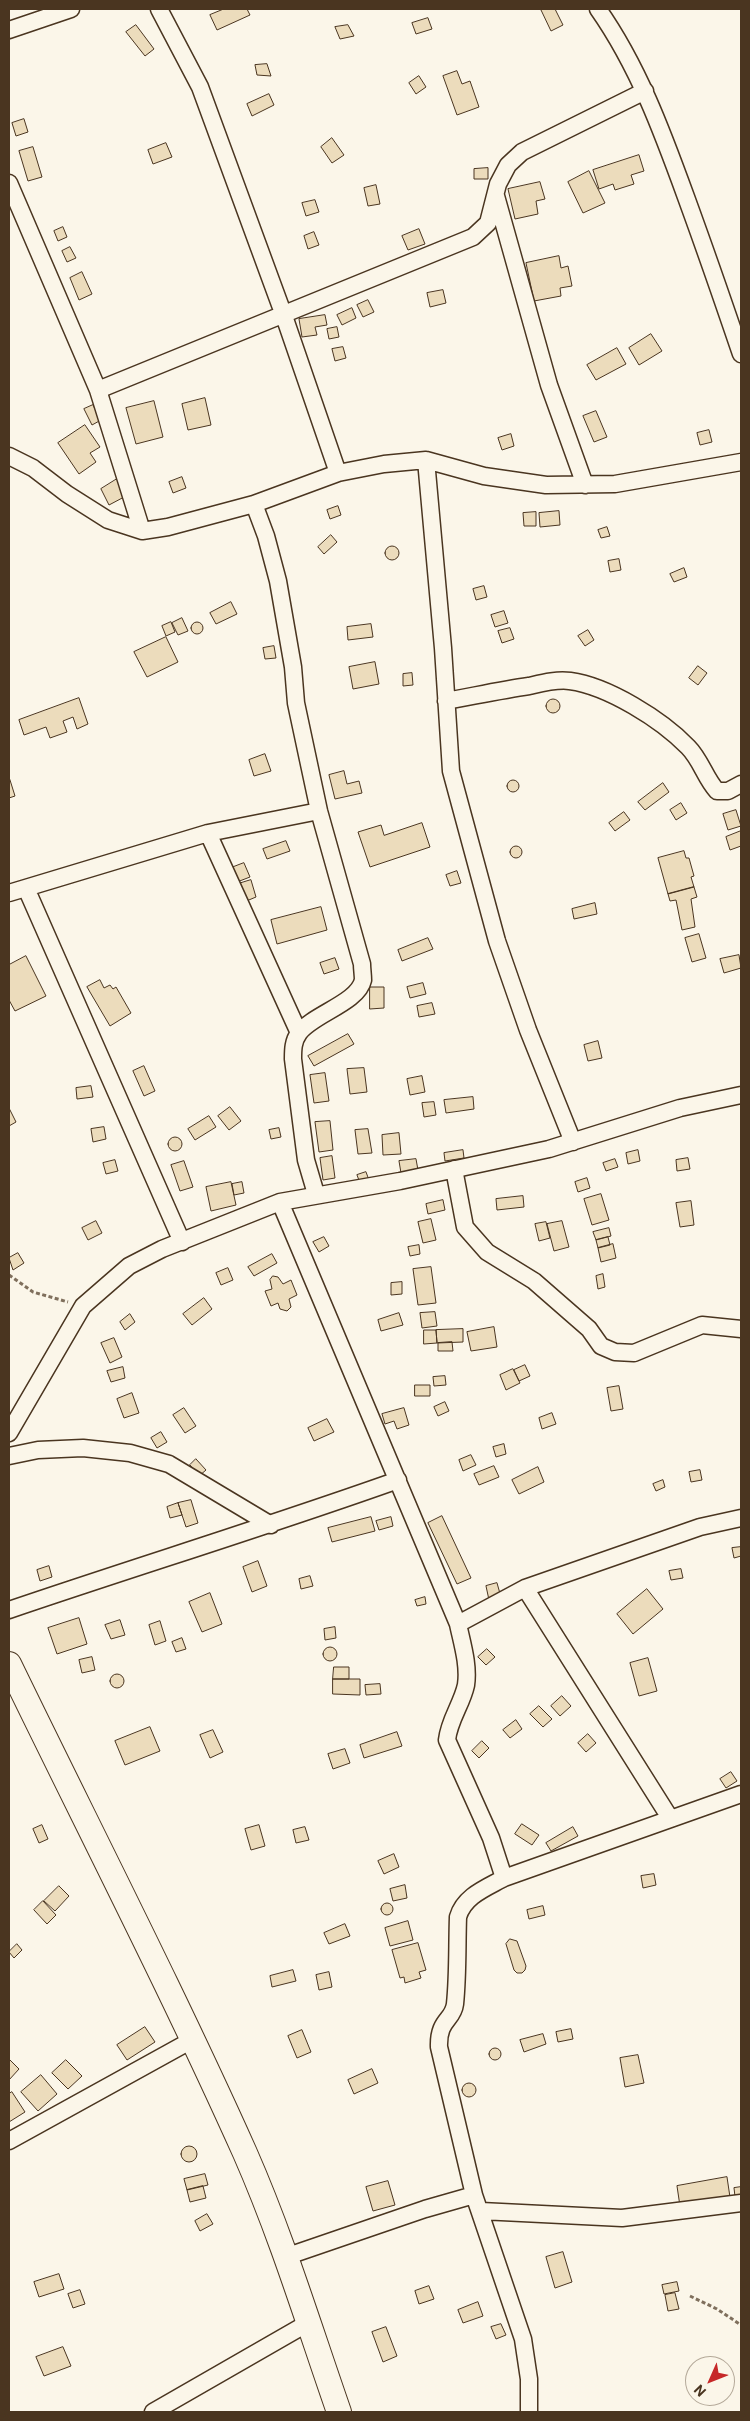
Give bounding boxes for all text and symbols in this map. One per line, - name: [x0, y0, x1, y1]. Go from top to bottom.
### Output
- north arrow: [685, 2356, 735, 2406]
- text: N: [691, 2382, 709, 2400]

